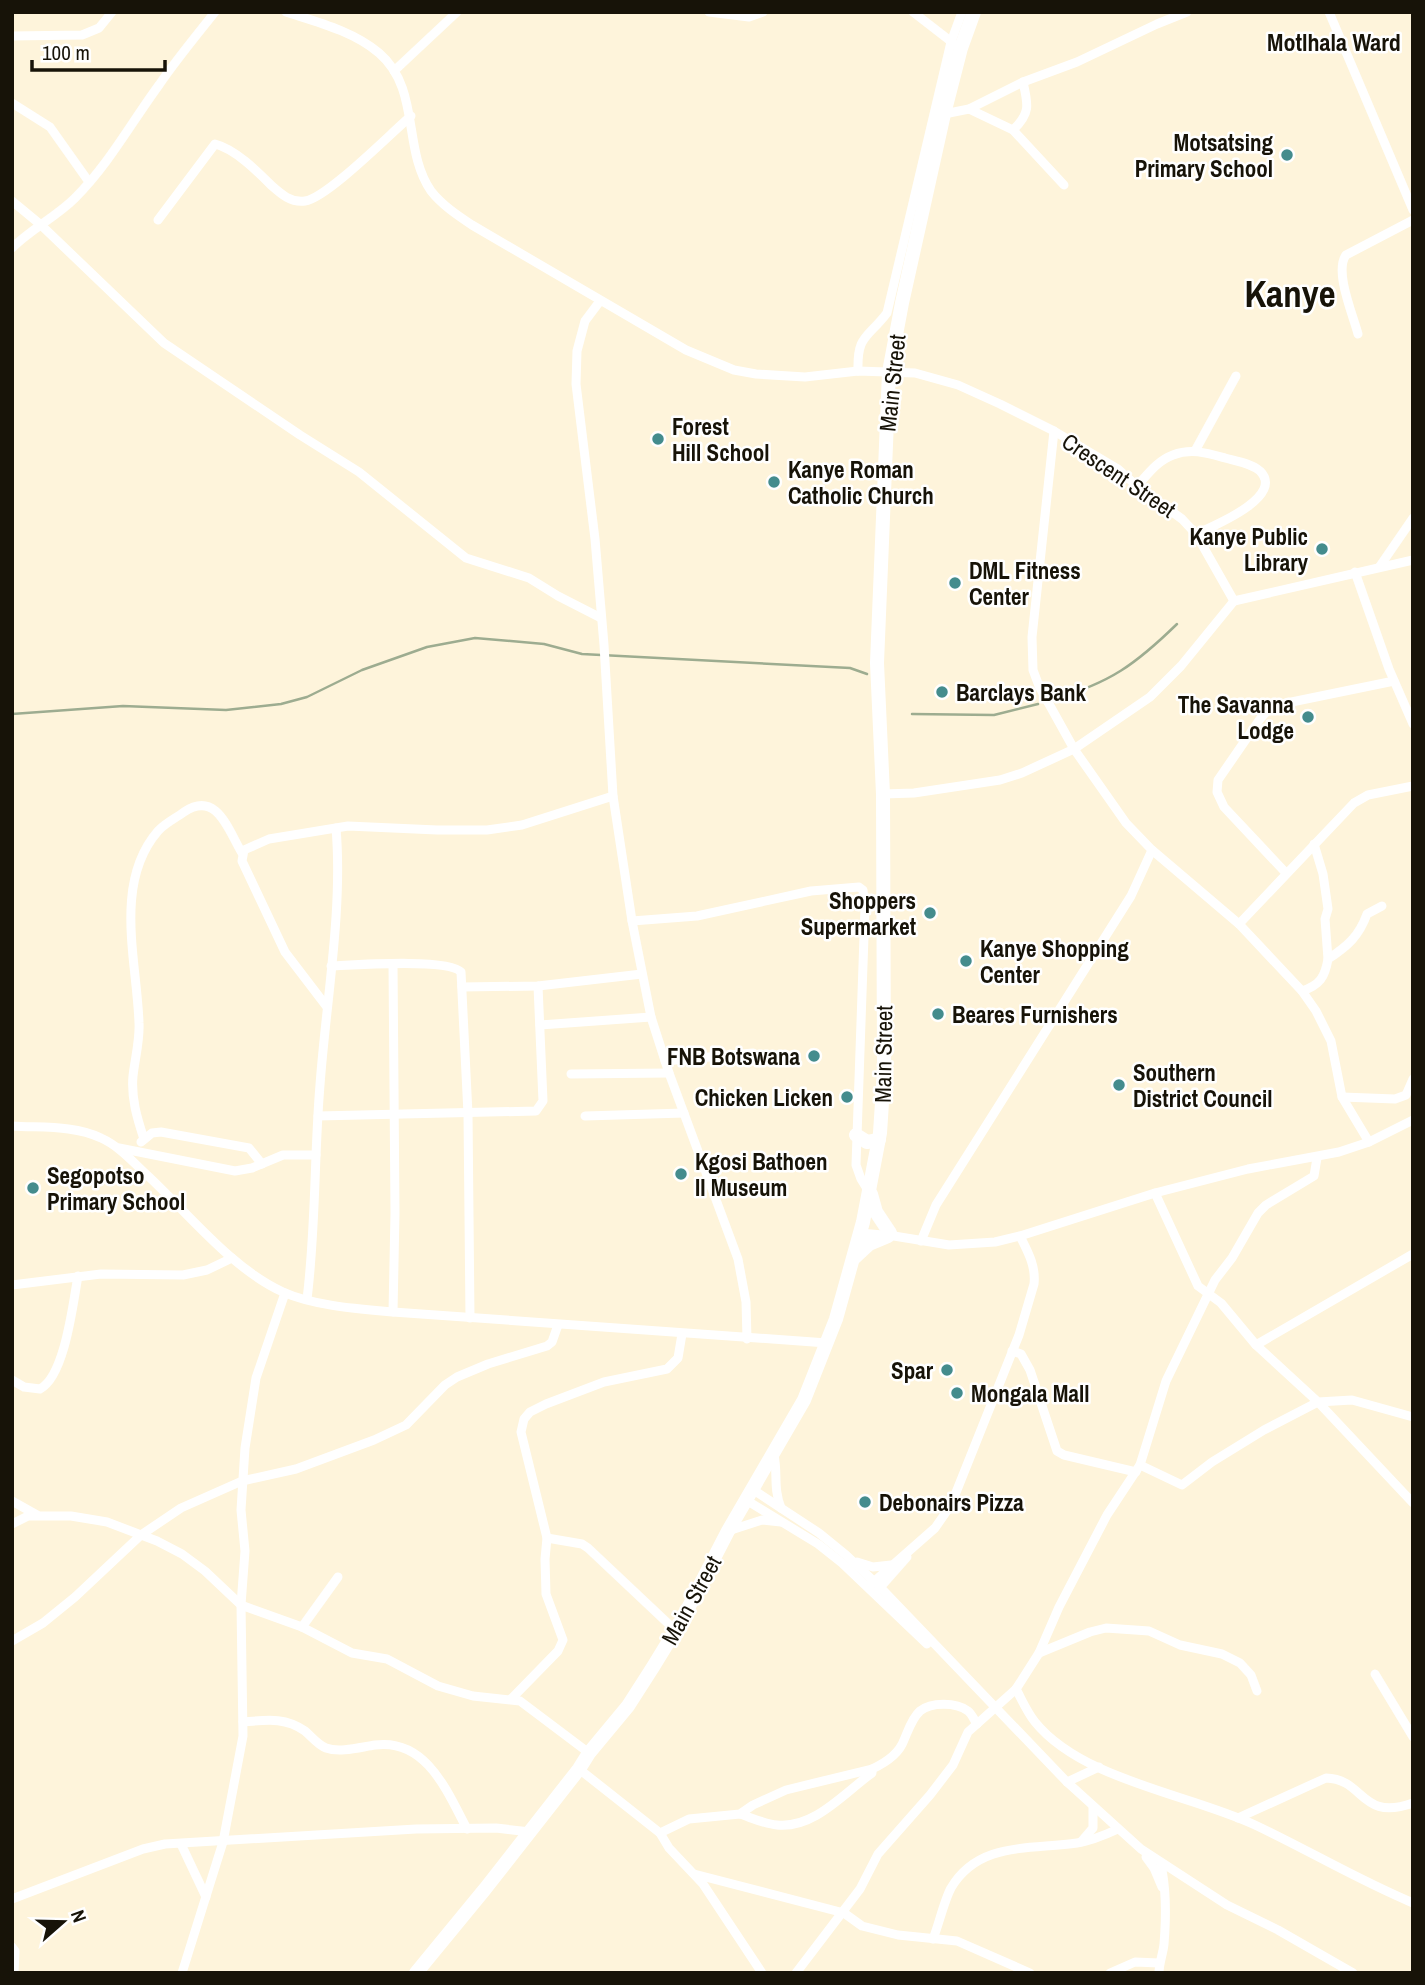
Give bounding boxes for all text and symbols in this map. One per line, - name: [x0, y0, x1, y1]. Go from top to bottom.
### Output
- district label: Motlhala Ward: [1267, 26, 1401, 58]
- scale bar: [32, 28, 164, 72]
- text: 100 m: [42, 38, 90, 67]
- place label: Motsatsing Primary School: [1135, 127, 1273, 184]
- marker: Motsatsing Primary School: [1279, 147, 1295, 163]
- district label: Kanye: [1244, 269, 1336, 319]
- street label: Main Street: [871, 333, 913, 433]
- place label: Forest Hill School: [672, 411, 769, 468]
- street label: Crescent Street: [1056, 426, 1182, 524]
- marker: Forest Hill School: [650, 431, 666, 447]
- place label: Kanye Roman Catholic Church: [788, 454, 934, 511]
- marker: Kanye Roman Catholic Church: [766, 474, 782, 490]
- place label: Kanye Public Library: [1190, 521, 1308, 578]
- marker: Kanye Public Library: [1314, 541, 1330, 557]
- place label: DML Fitness Center: [969, 555, 1081, 612]
- marker: DML Fitness Center: [947, 575, 963, 591]
- place label: Barclays Bank: [956, 677, 1087, 708]
- marker: Barclays Bank: [934, 684, 950, 700]
- place label: The Savanna Lodge: [1178, 689, 1295, 746]
- marker: The Savanna Lodge: [1300, 709, 1316, 725]
- place label: Shoppers Supermarket: [801, 885, 916, 942]
- marker: Shoppers Supermarket: [922, 905, 938, 921]
- place label: Kanye Shopping Center: [980, 933, 1129, 990]
- marker: Kanye Shopping Center: [958, 953, 974, 969]
- place label: Beares Furnishers: [952, 999, 1118, 1030]
- street label: Main Street: [867, 1005, 899, 1103]
- marker: Beares Furnishers: [930, 1006, 946, 1022]
- place label: FNB Botswana: [667, 1041, 801, 1072]
- marker: FNB Botswana: [806, 1048, 822, 1064]
- place label: Southern District Council: [1133, 1057, 1272, 1114]
- marker: Southern District Council: [1111, 1077, 1127, 1093]
- place label: Chicken Licken: [695, 1082, 833, 1113]
- marker: Chicken Licken: [839, 1089, 855, 1105]
- place label: Kgosi Bathoen II Museum: [695, 1146, 828, 1203]
- place label: Segopotso Primary School: [47, 1160, 185, 1217]
- marker: Kgosi Bathoen II Museum: [673, 1166, 689, 1182]
- marker: Segopotso Primary School: [25, 1180, 41, 1196]
- place label: Spar: [891, 1355, 934, 1386]
- marker: Spar: [939, 1362, 955, 1378]
- place label: Mongala Mall: [971, 1378, 1089, 1409]
- marker: Mongala Mall: [949, 1385, 965, 1401]
- place label: Debonairs Pizza: [879, 1487, 1024, 1518]
- marker: Debonairs Pizza: [857, 1494, 873, 1510]
- street label: Main Street: [654, 1550, 728, 1650]
- north arrow: [28, 1887, 98, 1957]
- text: N: [65, 1906, 93, 1926]

